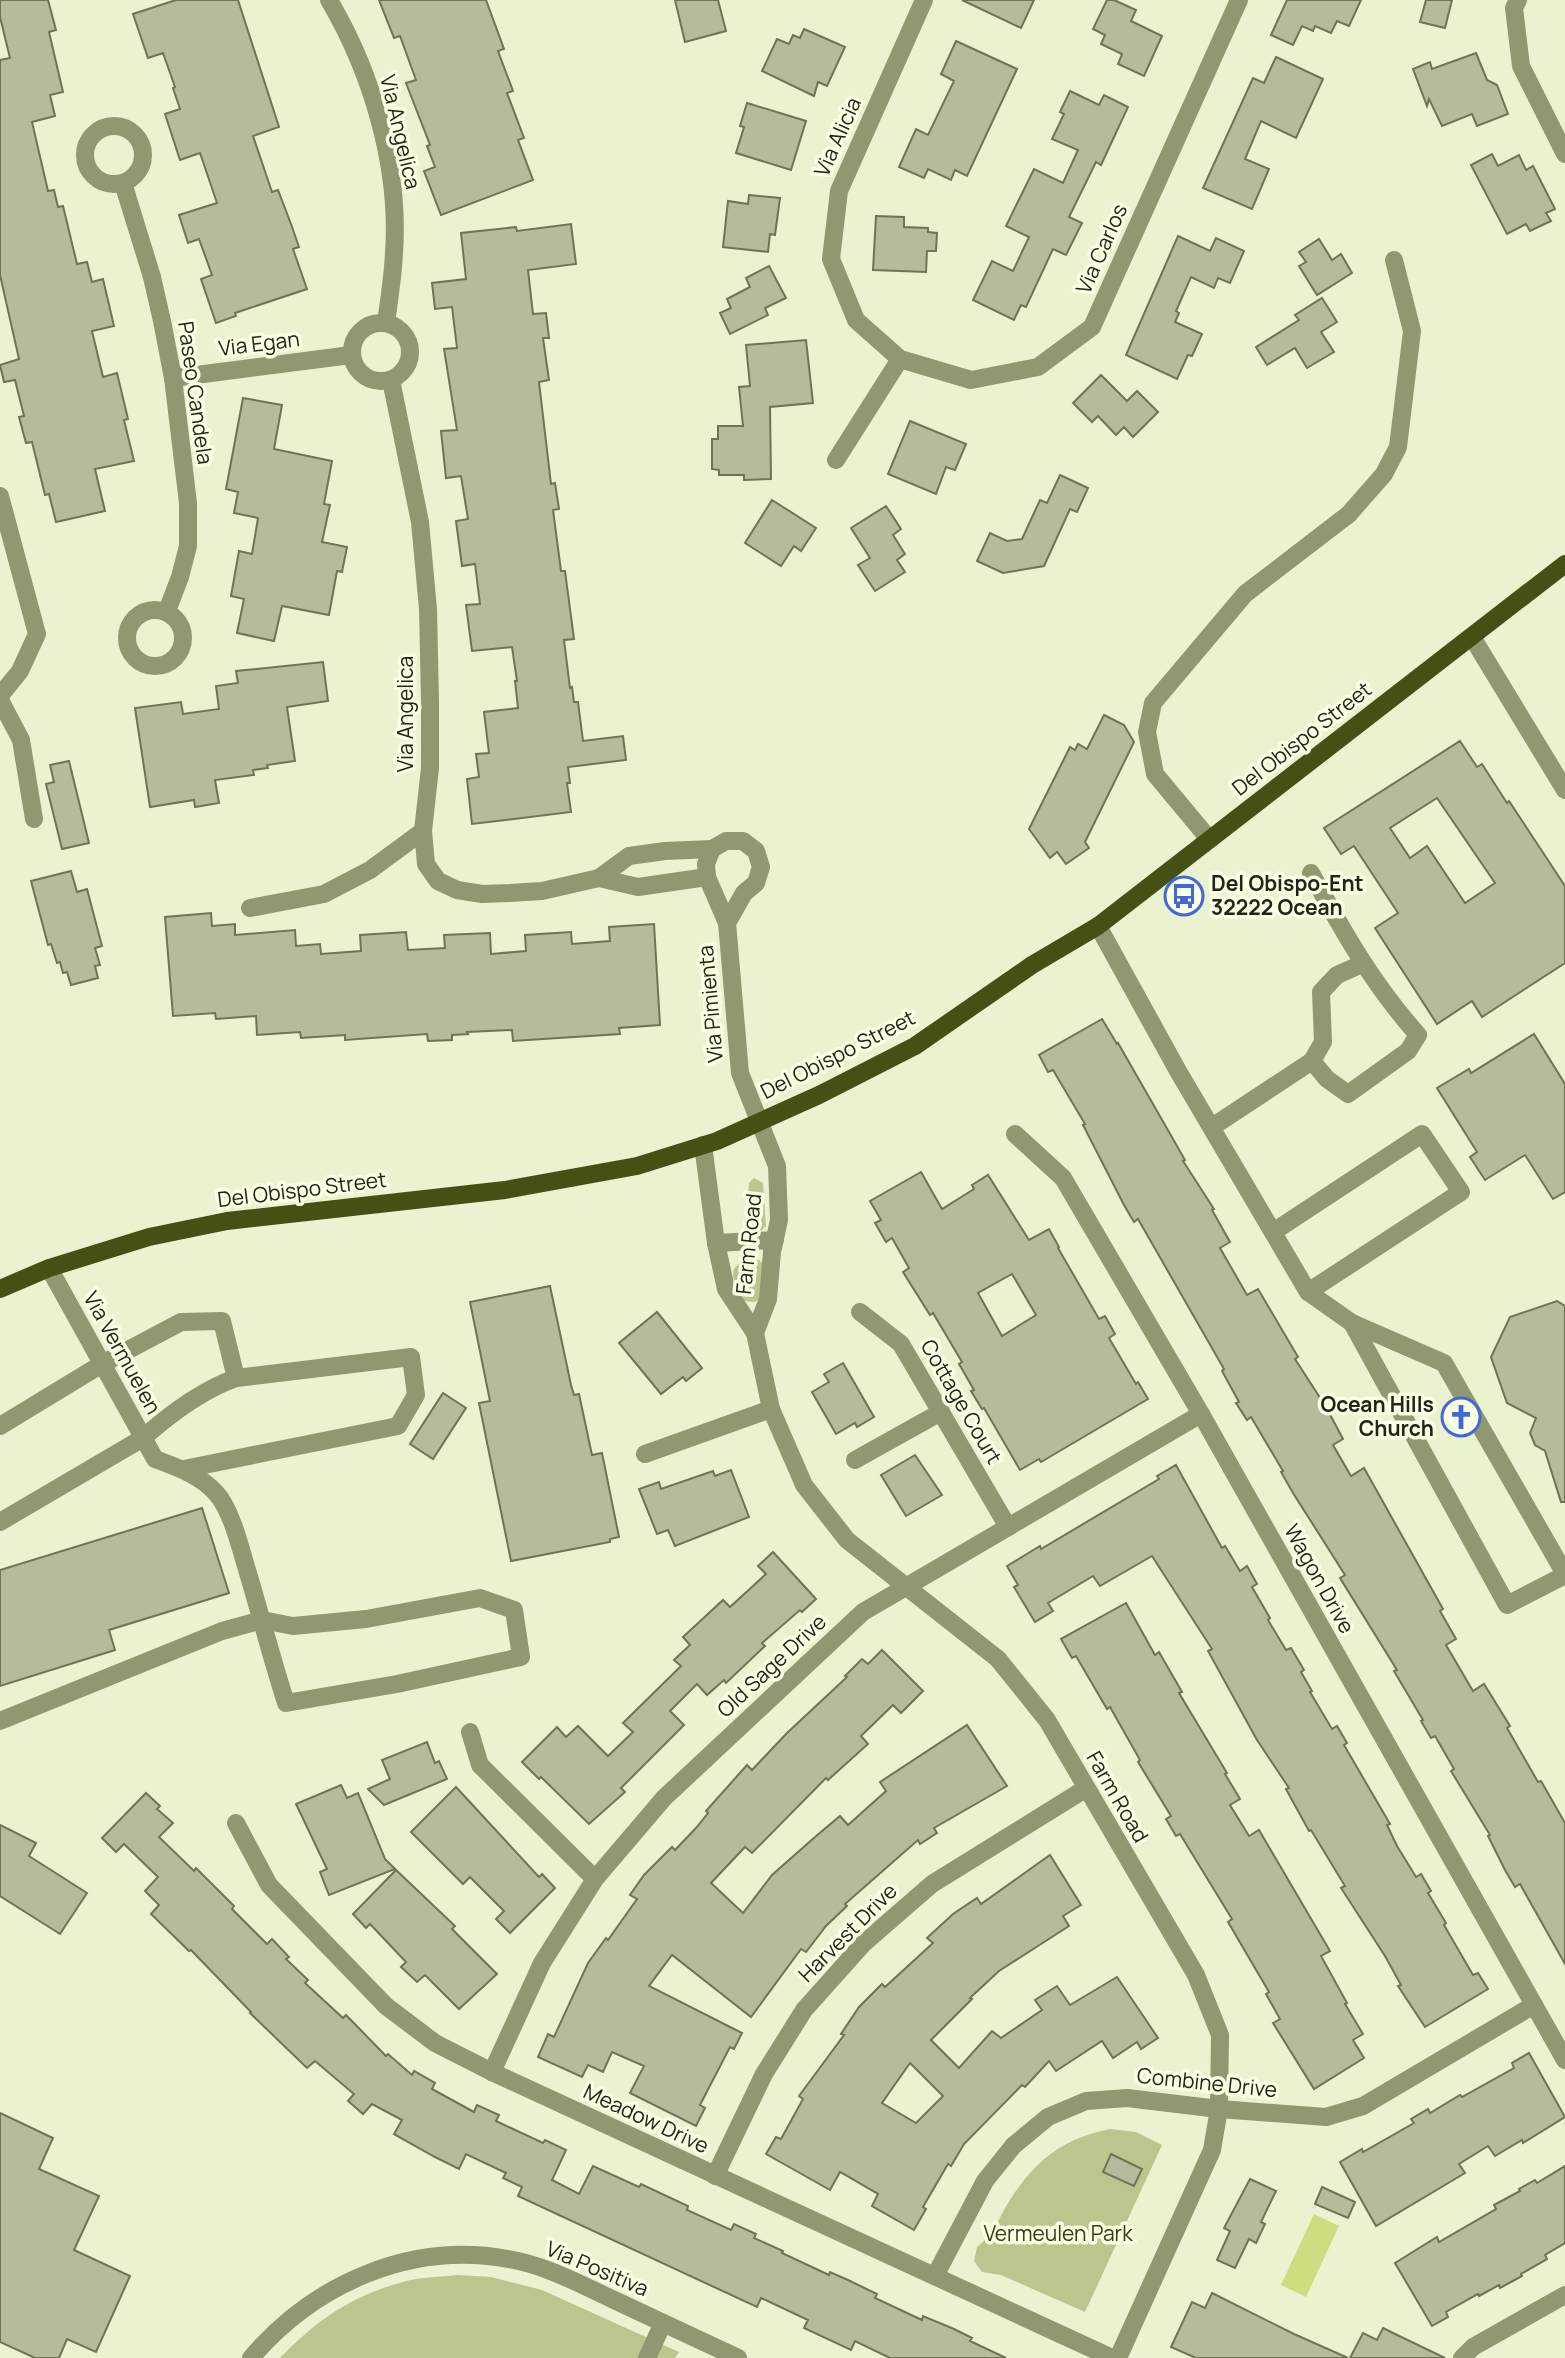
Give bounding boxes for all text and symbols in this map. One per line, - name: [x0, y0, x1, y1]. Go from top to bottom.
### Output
- street label: Via Angelica: [374, 72, 428, 192]
- street label: Via Alicia: [807, 93, 867, 181]
- street label: Via Carlos: [1069, 199, 1133, 298]
- street label: Paseo Candela: [172, 320, 220, 466]
- street label: Via Egan: [217, 324, 301, 362]
- street label: Via Angelica: [391, 656, 419, 772]
- street label: Del Obispo Street: [1226, 675, 1377, 802]
- place label: Del Obispo-Ent 32222 Ocean: [1211, 869, 1364, 921]
- bus stop icon: Del Obispo-Ent 32222 Ocean: [1163, 875, 1205, 917]
- street label: Via Pimienta: [691, 944, 729, 1064]
- street label: Del Obispo Street: [756, 1003, 920, 1105]
- street label: Del Obispo Street: [216, 1165, 388, 1213]
- street label: Farm Road: [729, 1192, 767, 1296]
- street label: Via Vermuelen: [78, 1286, 168, 1419]
- street label: Cottage Court: [915, 1334, 1009, 1469]
- place label: Ocean Hills Church: [1320, 1390, 1434, 1442]
- church icon: Ocean Hills Church: [1440, 1396, 1482, 1438]
- street label: Wagon Drive: [1278, 1519, 1361, 1638]
- street label: Old Sage Drive: [711, 1608, 832, 1723]
- street label: Farm Road: [1080, 1746, 1155, 1847]
- street label: Harvest Drive: [792, 1877, 903, 1988]
- street label: Combine Drive: [1136, 2061, 1278, 2103]
- street label: Meadow Drive: [579, 2077, 714, 2159]
- park label: Vermeulen Park: [983, 2219, 1133, 2247]
- street label: Via Positiva: [542, 2234, 653, 2302]

